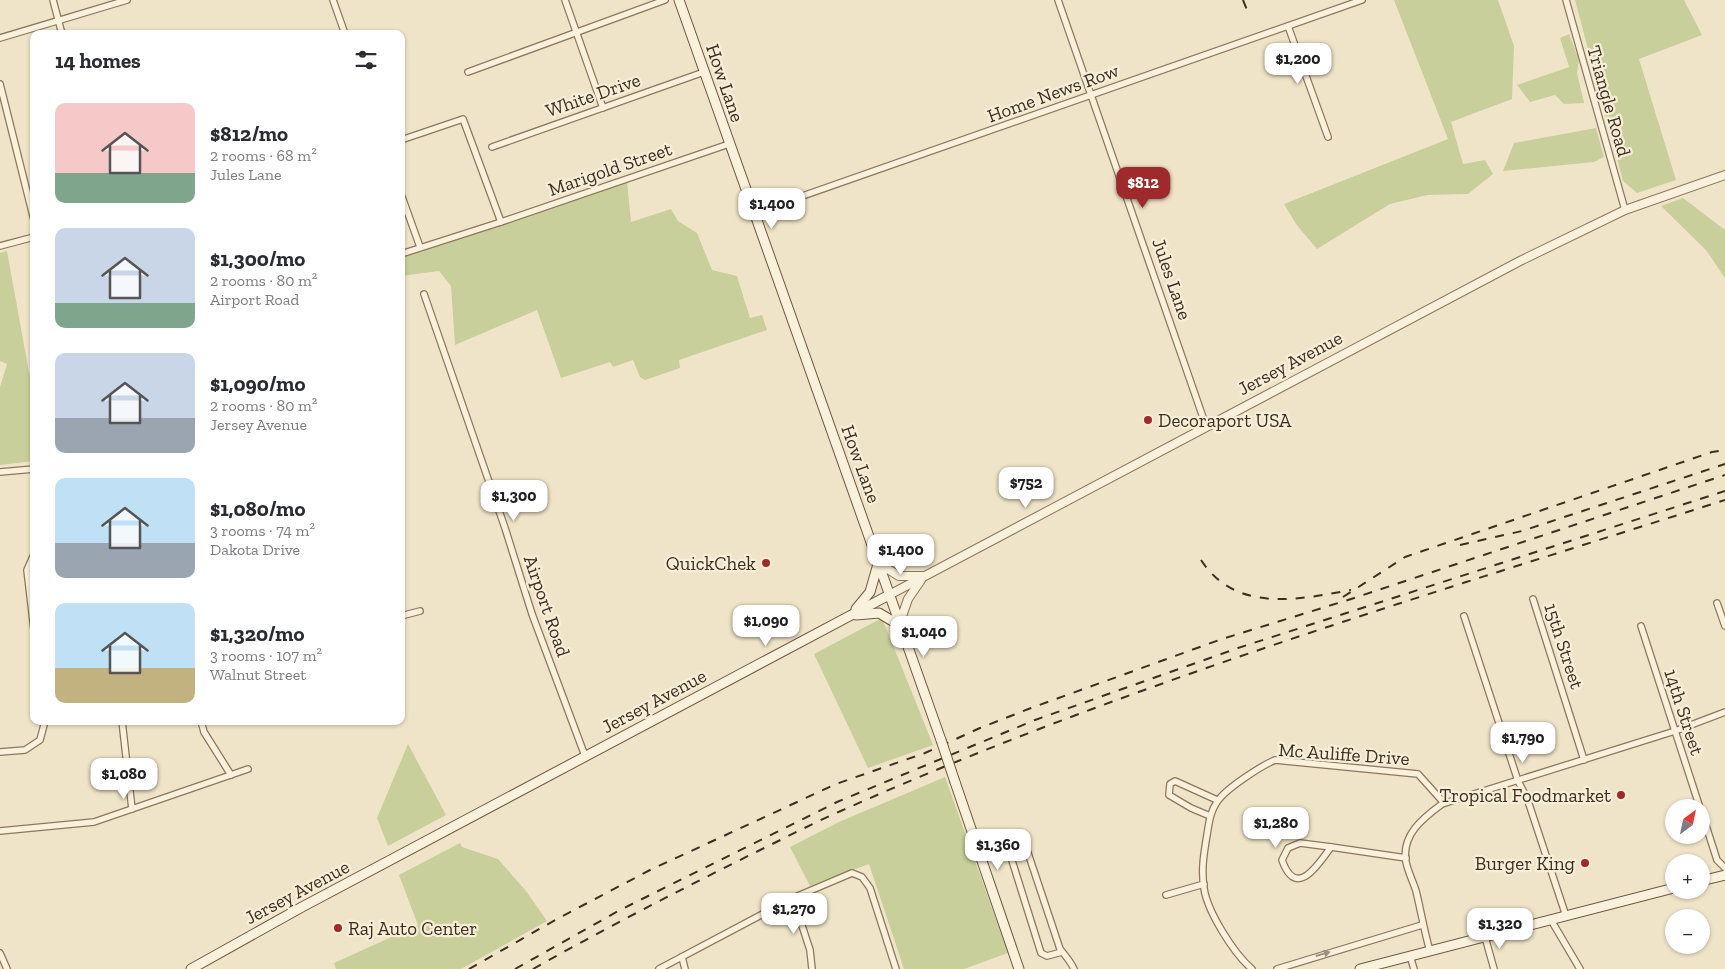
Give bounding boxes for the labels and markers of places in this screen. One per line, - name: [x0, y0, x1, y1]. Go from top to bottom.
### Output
- pin: $1,200: [1257, 42, 1339, 85]
- pin: $812: [1113, 166, 1173, 209]
- pin: $1,400: [731, 188, 813, 230]
- place label: Decoraport USA: [1158, 409, 1292, 432]
- marker: Decoraport USA: [1142, 414, 1154, 426]
- pin: $752: [996, 466, 1056, 509]
- pin: $1,300: [473, 480, 555, 522]
- pin: $1,400: [860, 534, 942, 576]
- place label: QuickChek: [666, 552, 756, 575]
- marker: QuickChek: [760, 557, 772, 569]
- pin: $1,090: [725, 604, 807, 647]
- pin: $1,040: [883, 616, 965, 658]
- pin: $1,790: [1482, 722, 1564, 764]
- pin: $1,080: [83, 758, 165, 800]
- place label: Tropical Foodmarket: [1440, 784, 1611, 807]
- marker: Tropical Foodmarket: [1615, 789, 1627, 801]
- pin: $1,280: [1235, 806, 1317, 849]
- pin: $1,360: [957, 828, 1039, 871]
- place label: Burger King: [1475, 852, 1576, 875]
- marker: Burger King: [1579, 857, 1591, 869]
- pin: $1,270: [753, 892, 835, 935]
- pin: $1,320: [1459, 908, 1541, 950]
- place label: Raj Auto Center: [348, 917, 477, 940]
- marker: Raj Auto Center: [332, 922, 344, 934]

